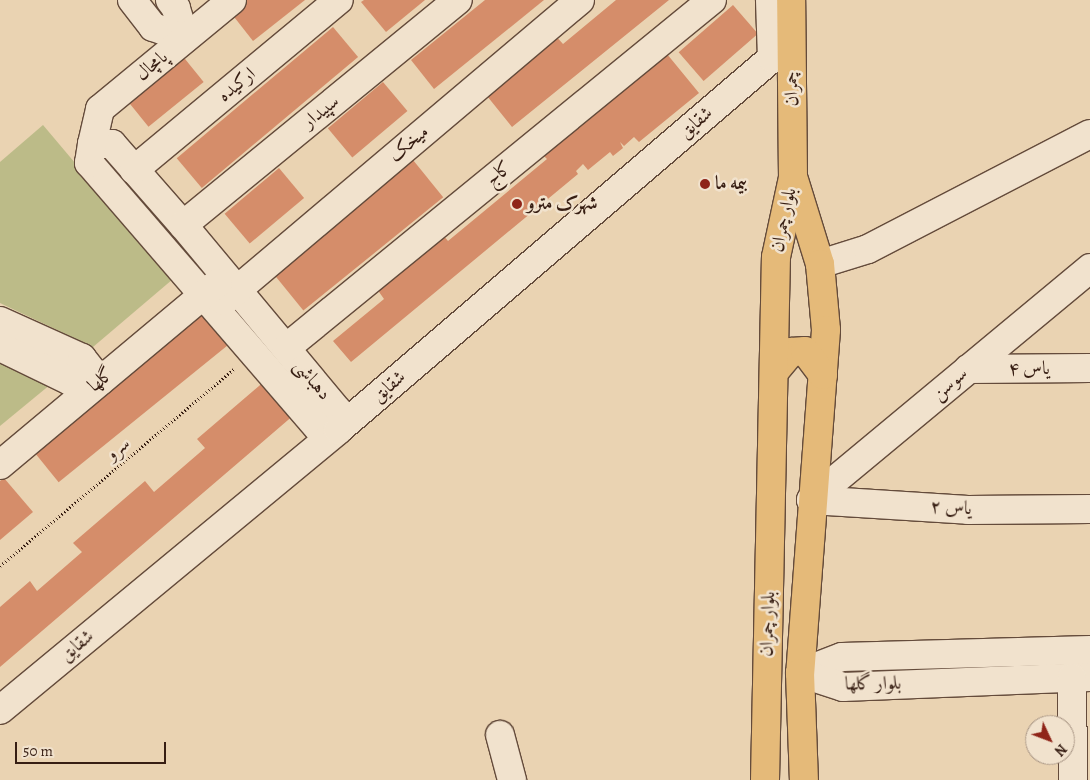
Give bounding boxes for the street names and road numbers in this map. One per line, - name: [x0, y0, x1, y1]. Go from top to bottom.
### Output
- street label: پامچال: [131, 46, 173, 86]
- street label: ارکیده: [213, 63, 261, 107]
- street label: چمران: [780, 71, 804, 107]
- street label: سپیدار: [298, 90, 344, 134]
- street label: شقایق: [674, 102, 718, 144]
- street label: میخک: [384, 121, 434, 167]
- street label: کاج: [481, 157, 517, 191]
- street label: بلوار چمران: [766, 186, 802, 254]
- street label: دهباشی: [288, 355, 336, 405]
- street label: یاس ۴: [1008, 358, 1050, 380]
- street label: سوسن: [927, 362, 973, 406]
- street label: گلها: [84, 363, 118, 397]
- street label: شقایق: [367, 366, 411, 408]
- street label: سرو: [101, 432, 135, 466]
- street label: یاس ۲: [930, 496, 972, 520]
- street label: بلوار چمران: [755, 591, 781, 657]
- street label: شقایق: [55, 625, 99, 667]
- street label: بلوار گلها: [845, 672, 901, 696]

